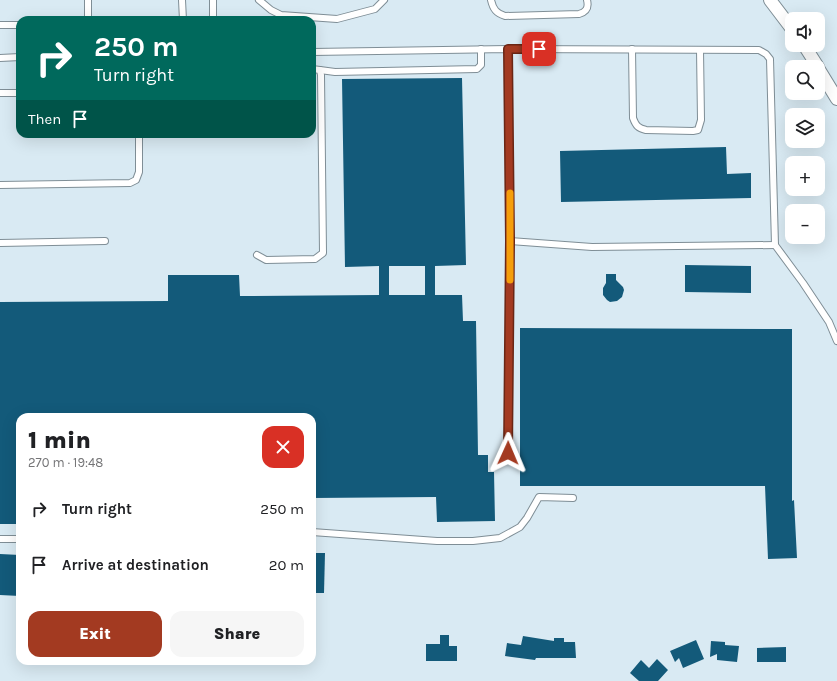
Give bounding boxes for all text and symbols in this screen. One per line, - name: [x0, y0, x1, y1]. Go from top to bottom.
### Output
- map controls: [785, 12, 825, 244]
- button: sound: [785, 12, 825, 52]
- text: 250 m: [94, 30, 179, 63]
- icon: right: [28, 32, 80, 84]
- pin: [522, 32, 556, 66]
- icon: arrive: [528, 38, 550, 60]
- button: search: [785, 60, 825, 100]
- text: Turn right: [94, 64, 174, 86]
- icon: arrive: [69, 108, 91, 130]
- button: layers: [785, 108, 825, 148]
- text: Then: [28, 110, 61, 128]
- button: +: [785, 156, 825, 196]
- button: −: [785, 204, 825, 244]
- text: 1 min: [28, 426, 91, 454]
- button: close: [262, 426, 304, 468]
- position arrow: [487, 432, 529, 474]
- text: 270 m · 19:48: [28, 455, 103, 470]
- icon: right: [28, 498, 50, 520]
- text: Turn right: [62, 500, 132, 518]
- text: 250 m: [260, 500, 304, 518]
- icon: arrive: [28, 554, 50, 576]
- text: Arrive at destination: [62, 556, 209, 574]
- text: 20 m: [269, 556, 304, 574]
- button: Exit: [28, 611, 162, 657]
- button: Share: [170, 611, 304, 657]

